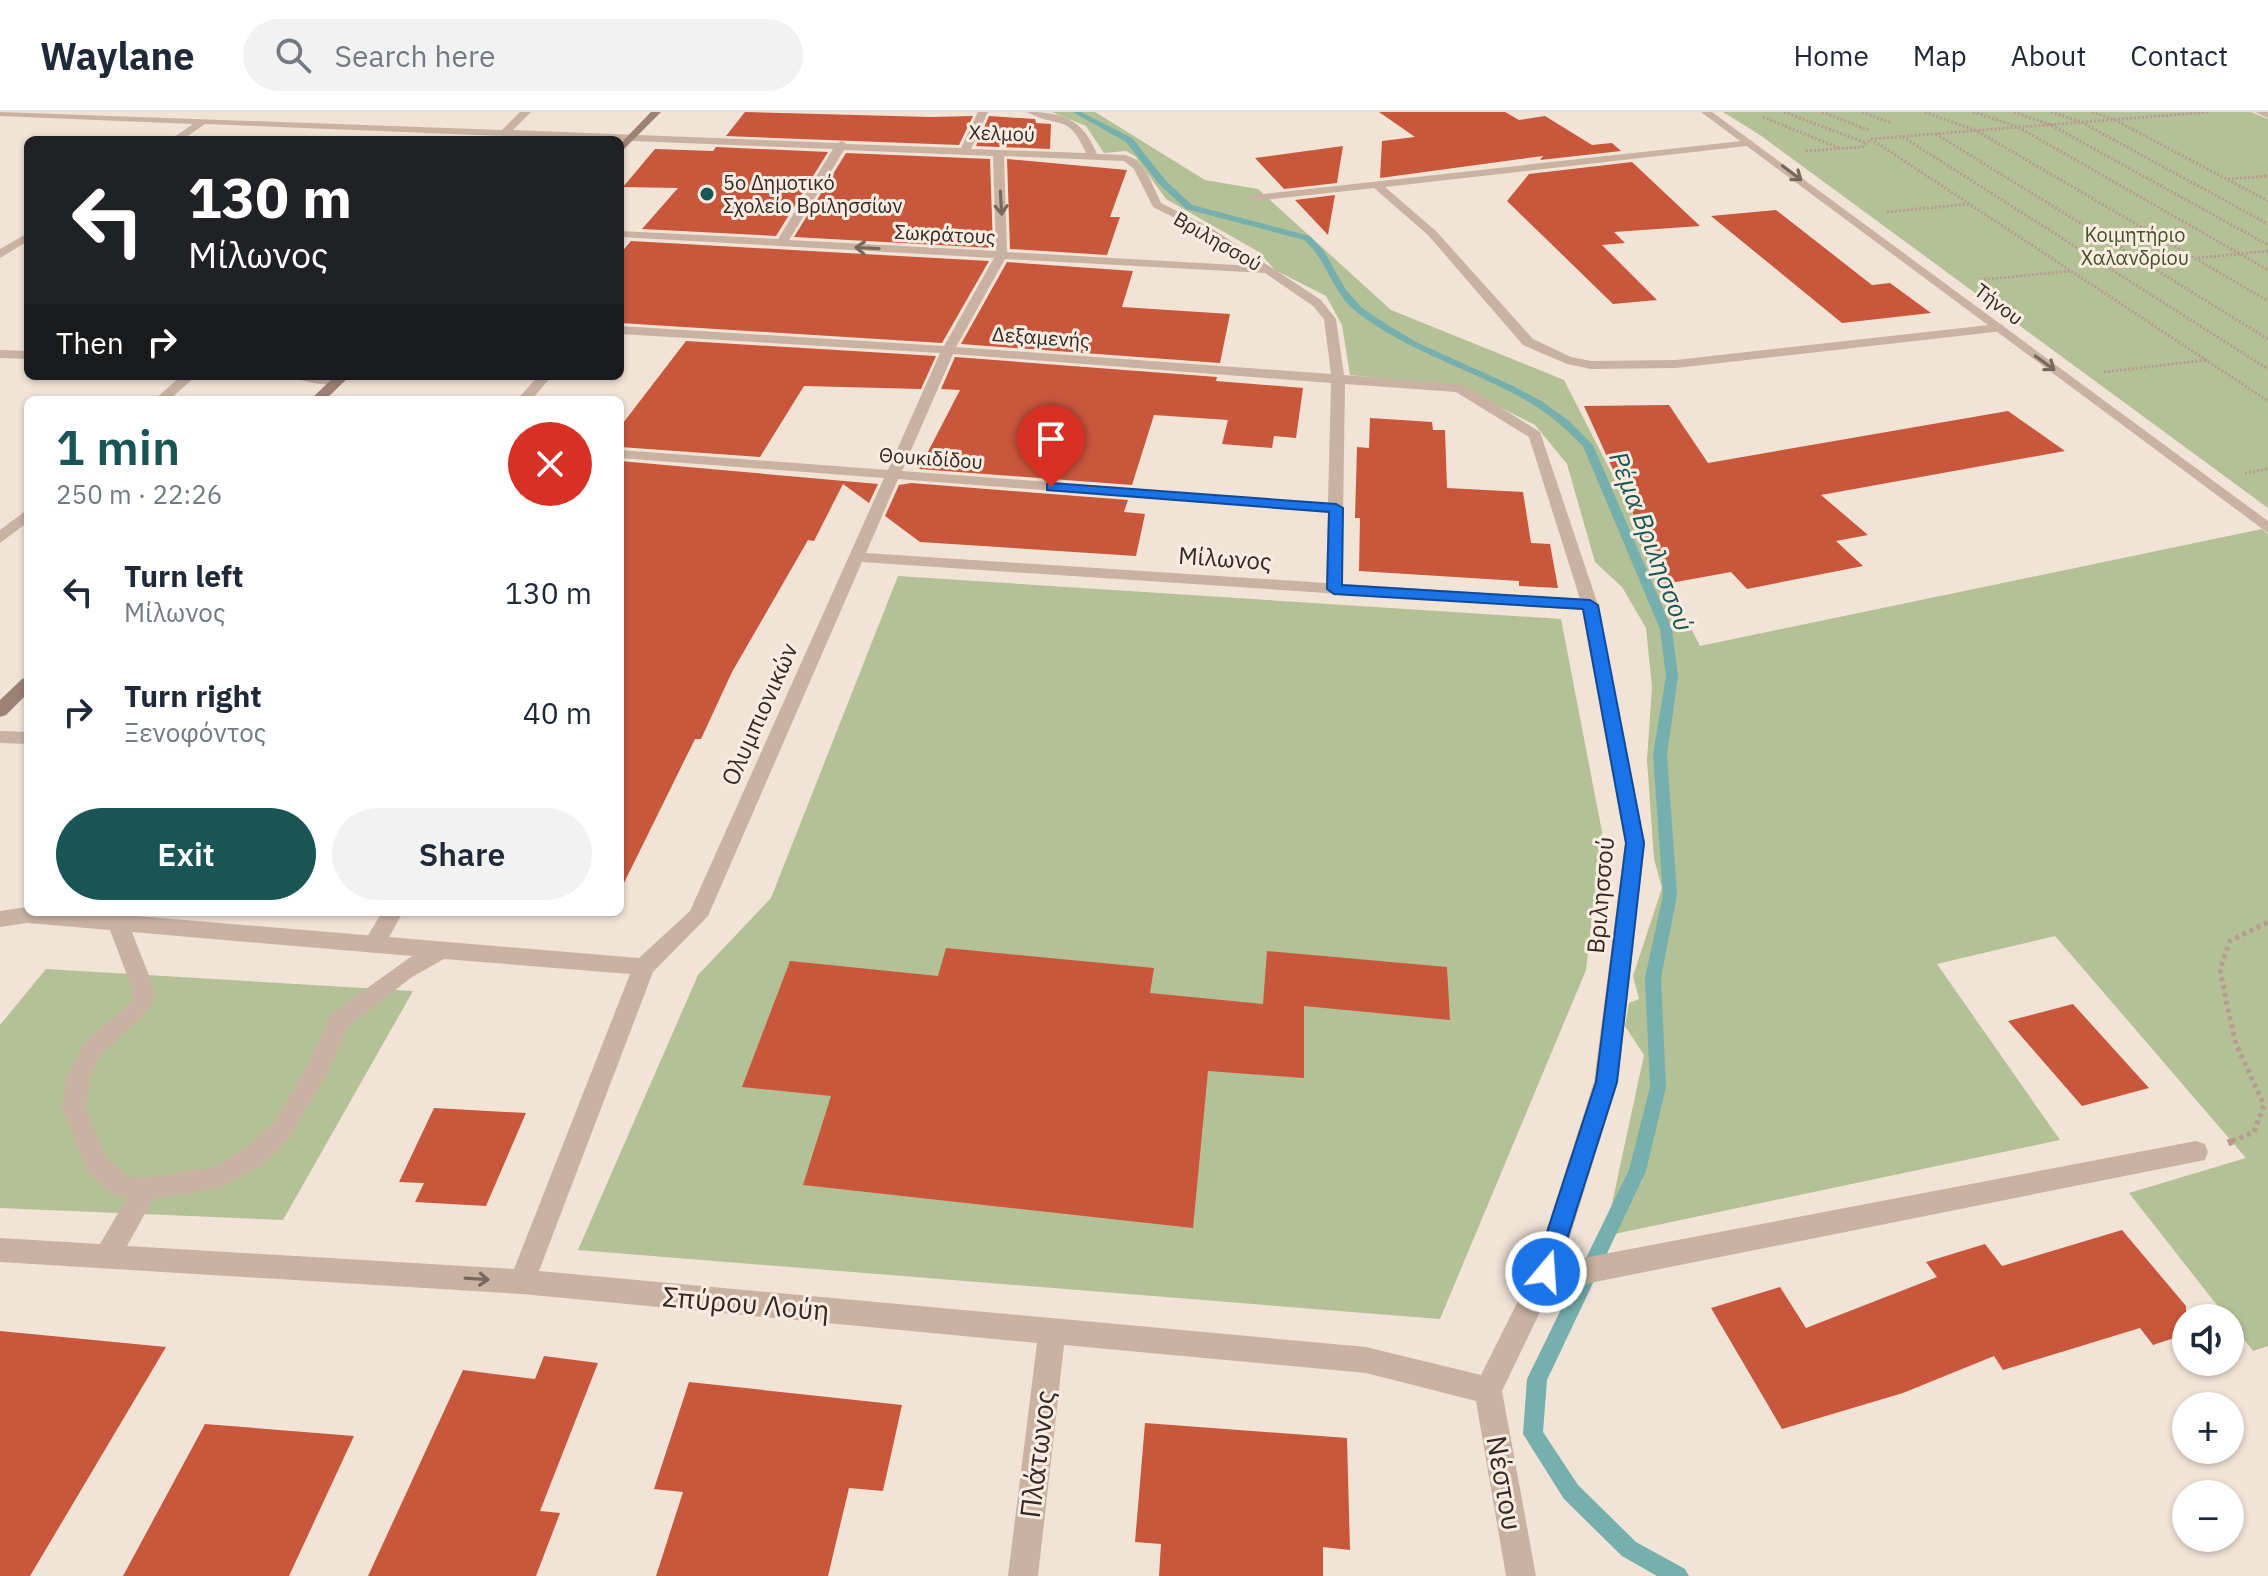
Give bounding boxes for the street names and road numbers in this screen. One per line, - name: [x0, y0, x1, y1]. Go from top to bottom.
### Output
- street label: Χελμού: [968, 118, 1036, 148]
- street label: Βριλησσού: [1169, 205, 1267, 277]
- street label: Σωκράτους: [894, 218, 996, 250]
- street label: Τήνου: [1969, 277, 2029, 331]
- street label: Δεξαμενής: [991, 320, 1091, 354]
- street label: Θουκιδίδου: [878, 441, 984, 475]
- street label: Μίλωνος: [1177, 539, 1273, 577]
- street label: Ολυμπιονικών: [713, 638, 805, 790]
- street label: Βριλησσού: [1579, 835, 1621, 955]
- street label: Σπύρου Λούη: [661, 1277, 831, 1329]
- street label: Πλάτωνος: [1011, 1388, 1063, 1520]
- street label: Νέστου: [1478, 1433, 1532, 1533]

